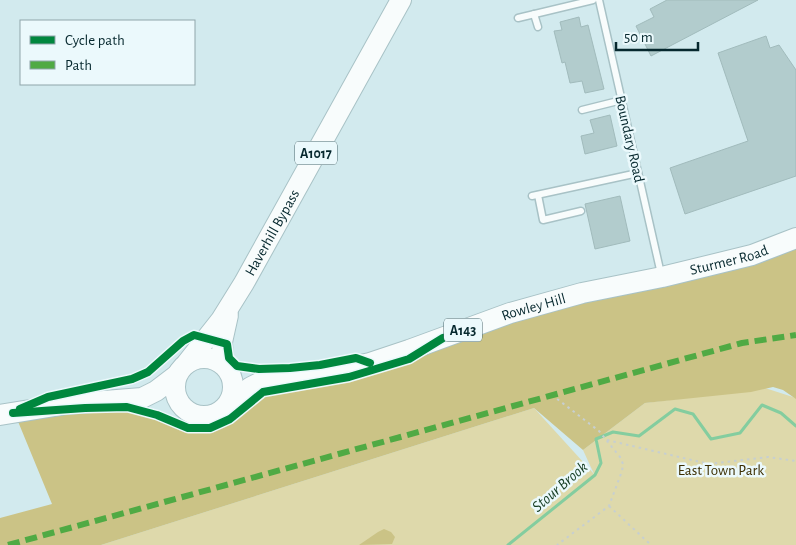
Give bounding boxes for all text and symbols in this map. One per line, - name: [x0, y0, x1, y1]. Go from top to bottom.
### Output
- legend: [20, 20, 195, 85]
- scale bar: [616, 20, 698, 52]
- text: 50 m: [624, 30, 653, 45]
- text: Cycle path: [65, 33, 125, 48]
- text: Path: [65, 58, 92, 73]
- street label: Boundary Road: [612, 94, 647, 184]
- road number: A1017: [295, 142, 337, 164]
- street label: Haverhill Bypass: [242, 187, 302, 279]
- street label: Sturmer Road: [688, 242, 771, 278]
- street label: Rowley Hill: [500, 291, 567, 323]
- road number: A143: [444, 318, 482, 342]
- water label: Stour Brook: [529, 459, 590, 515]
- park label: East Town Park: [678, 463, 764, 478]

